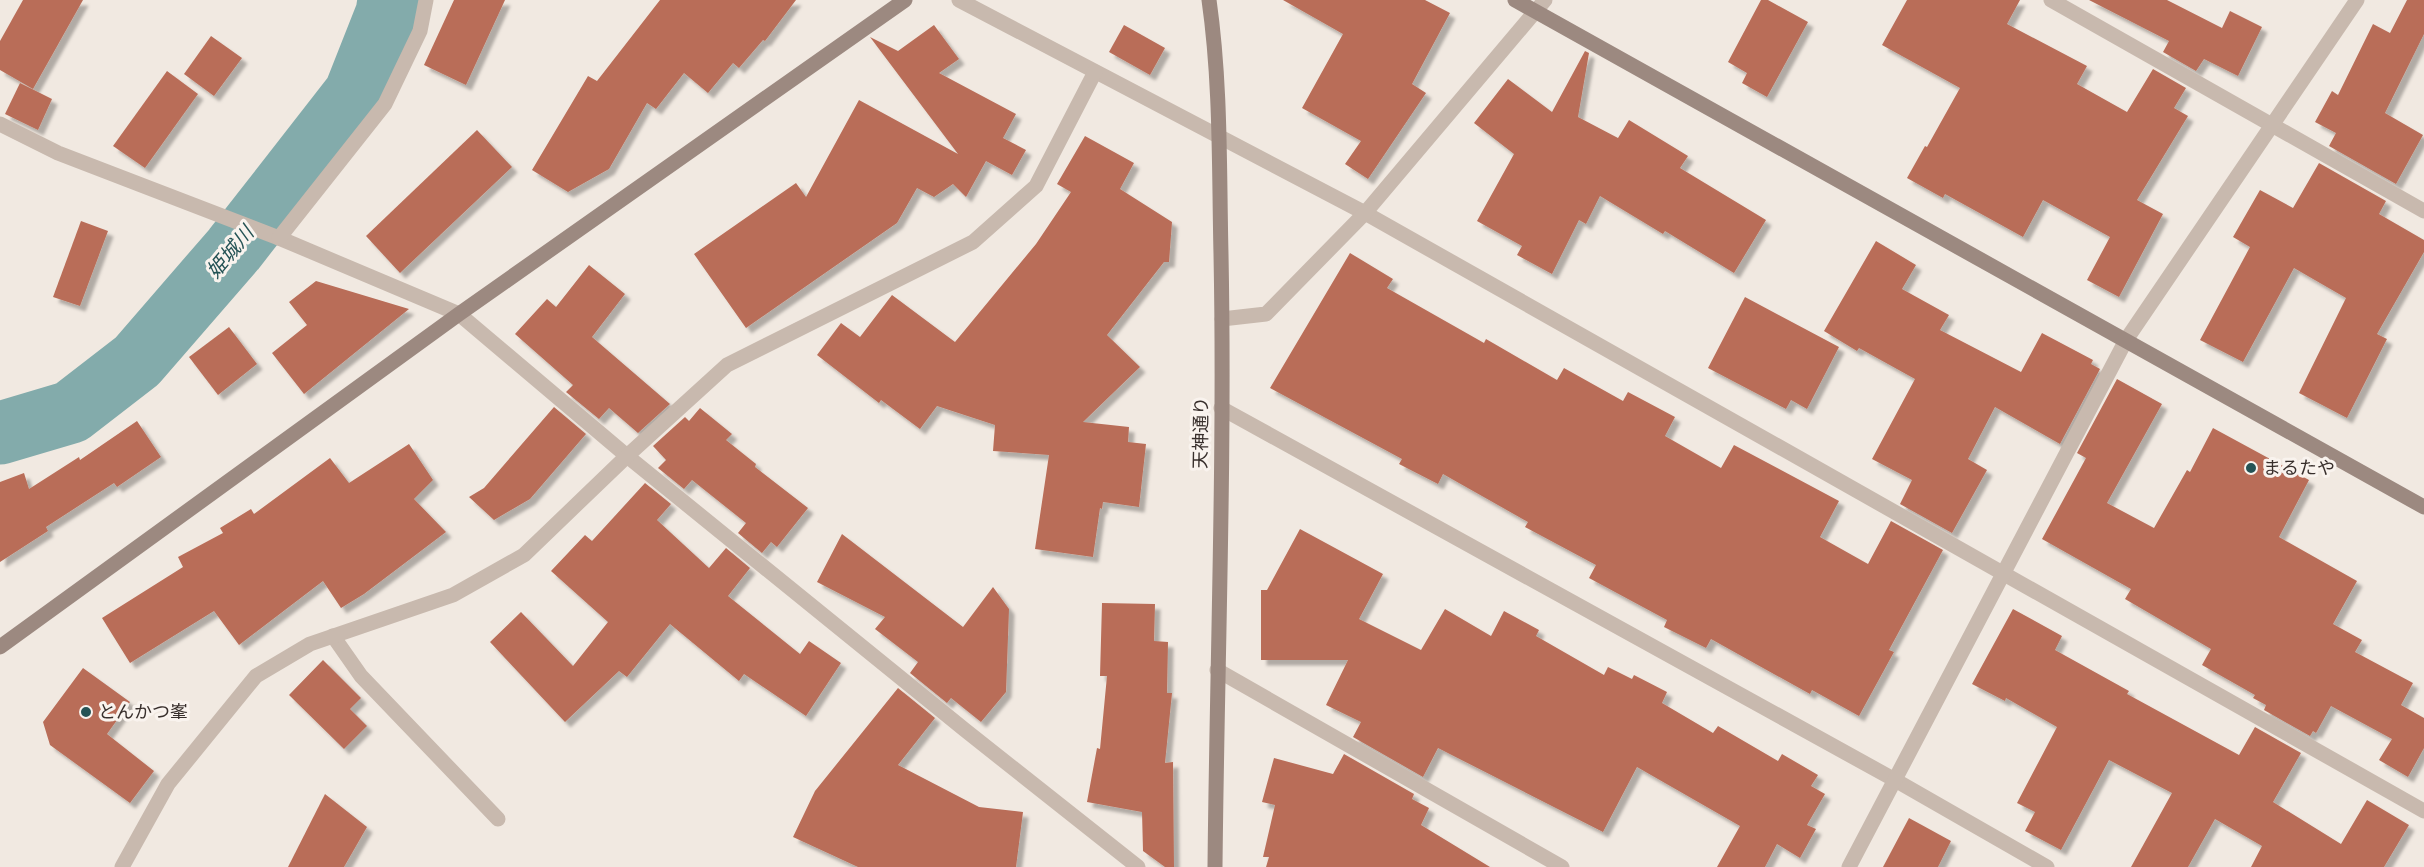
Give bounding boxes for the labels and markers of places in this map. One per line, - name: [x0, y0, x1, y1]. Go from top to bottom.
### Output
- place label: まるたや: [2263, 456, 2335, 479]
- marker: まるたや: [2244, 461, 2258, 475]
- place label: とんかつ峯: [98, 700, 188, 723]
- marker: とんかつ峯: [79, 705, 93, 719]

